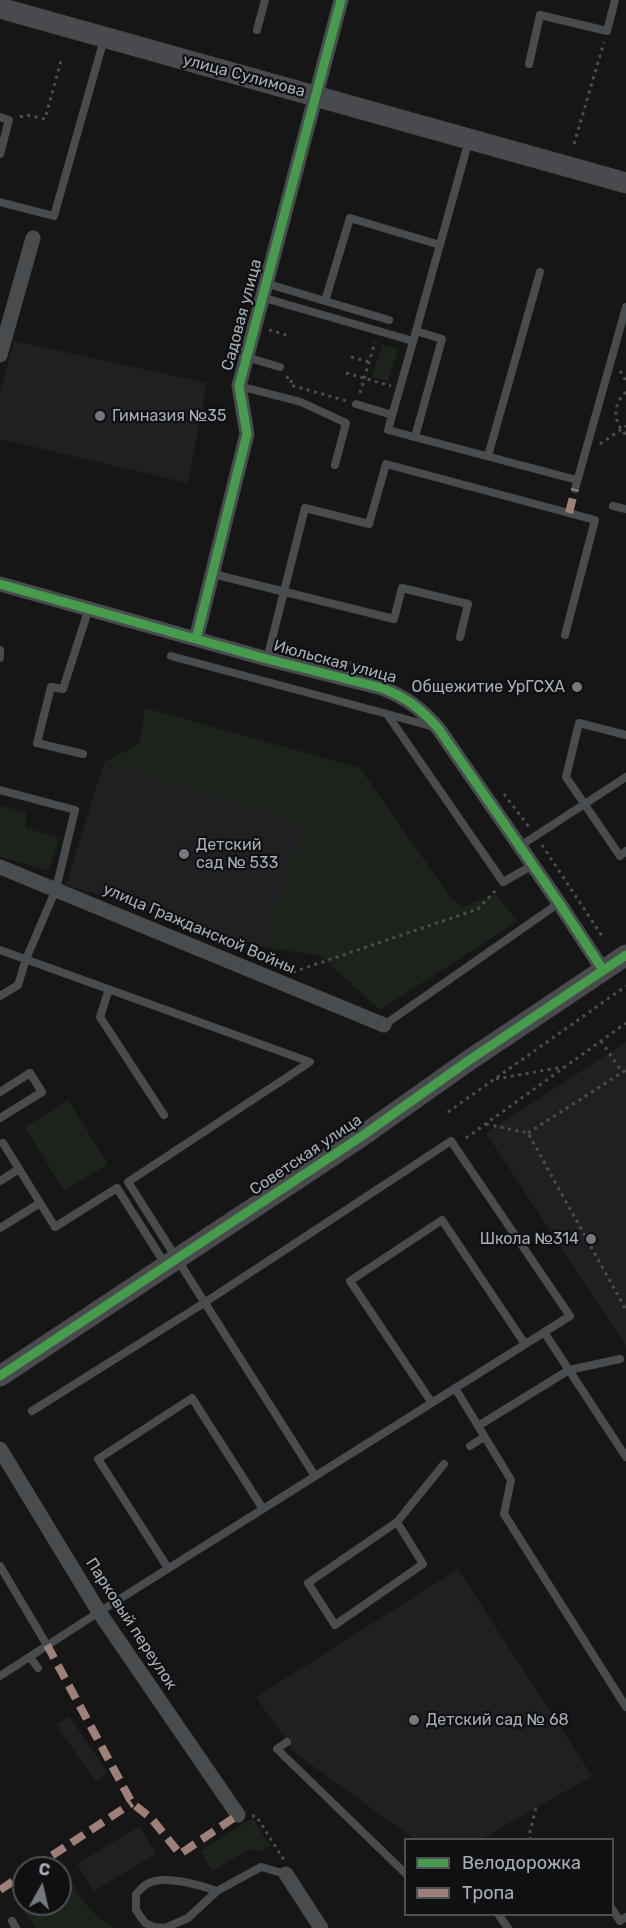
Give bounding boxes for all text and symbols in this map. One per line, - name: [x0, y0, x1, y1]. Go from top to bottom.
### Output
- street label: улица Сулимова: [181, 50, 307, 102]
- street label: Садовая улица: [218, 257, 266, 373]
- place label: Гимназия №35: [112, 406, 226, 426]
- marker: Гимназия №35: [93, 409, 107, 423]
- street label: Июльская улица: [271, 636, 399, 688]
- place label: Общежитие УрГСХА: [412, 677, 565, 697]
- marker: Общежитие УрГСХА: [570, 680, 584, 694]
- place label: Детский сад № 533: [196, 835, 278, 873]
- marker: Детский сад № 533: [177, 847, 191, 861]
- street label: улица Гражданской Войны: [100, 880, 298, 978]
- street label: Советская улица: [246, 1110, 366, 1200]
- place label: Школа №314: [480, 1229, 579, 1249]
- marker: Школа №314: [584, 1232, 598, 1246]
- street label: Парковый переулок: [81, 1555, 181, 1693]
- place label: Детский сад № 68: [426, 1710, 569, 1730]
- marker: Детский сад № 68: [407, 1713, 421, 1727]
- legend: [404, 1838, 614, 1916]
- text: Велодорожка: [462, 1852, 581, 1874]
- north arrow: [12, 1856, 72, 1916]
- text: С: [37, 1859, 51, 1880]
- text: Тропа: [462, 1882, 514, 1904]

